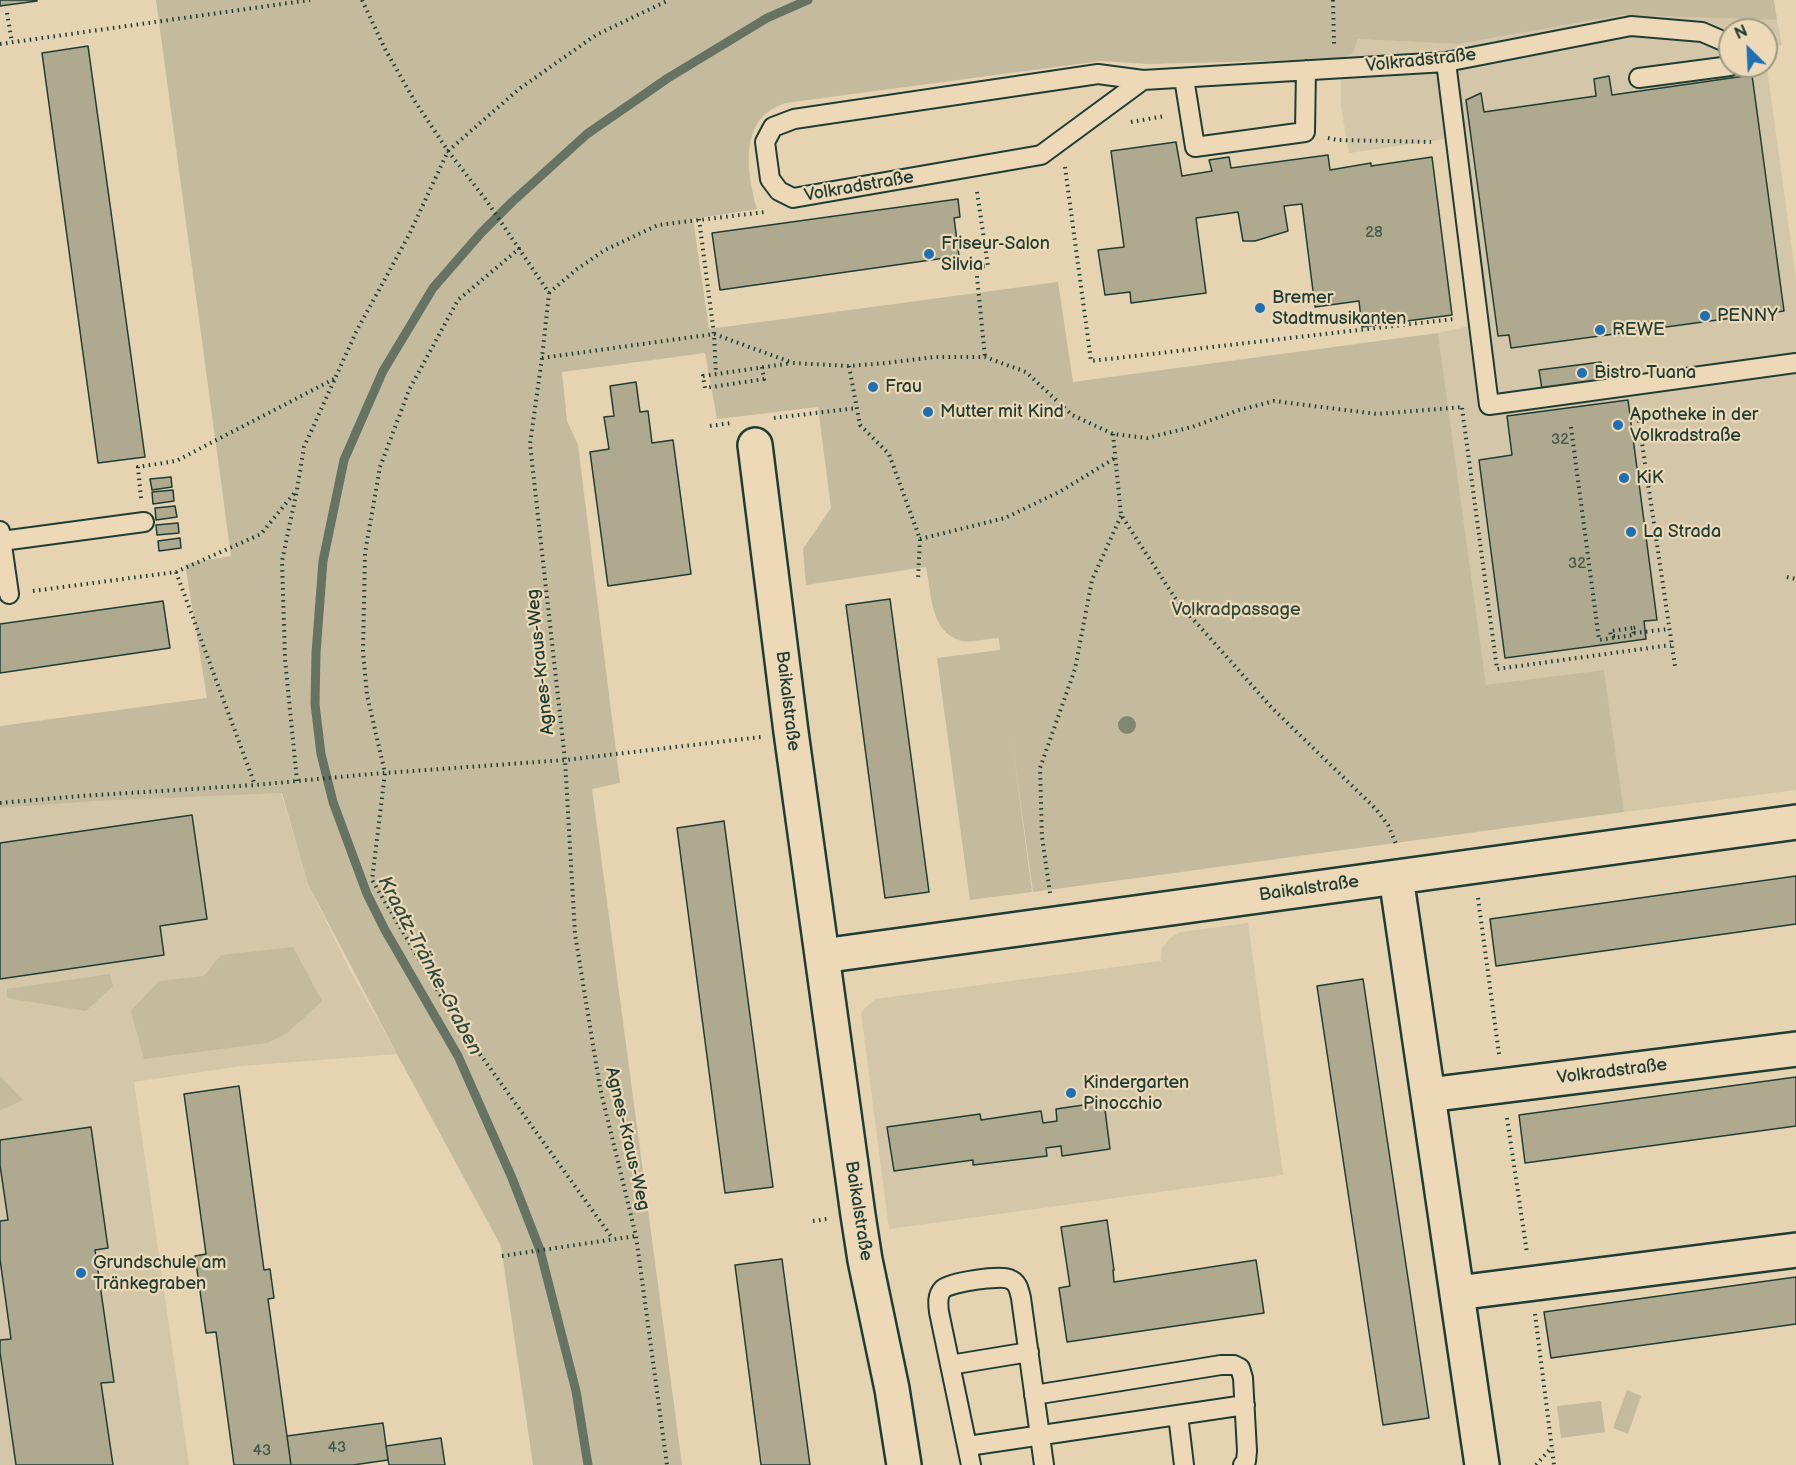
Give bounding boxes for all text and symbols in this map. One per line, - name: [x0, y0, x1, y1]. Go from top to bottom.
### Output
- north arrow: [1718, 18, 1778, 78]
- text: N: [1732, 22, 1751, 44]
- street label: Volkradstraße: [1365, 44, 1477, 78]
- street label: Volkradstraße: [803, 167, 915, 207]
- house number: 28: [1365, 224, 1383, 242]
- place label: Friseur-Salon Silvia: [941, 233, 1050, 276]
- marker: Friseur-Salon Silvia: [922, 247, 936, 261]
- place label: Bremer Stadtmusikanten: [1272, 287, 1407, 330]
- marker: Bremer Stadtmusikanten: [1253, 301, 1267, 315]
- place label: PENNY: [1717, 305, 1778, 327]
- marker: PENNY: [1698, 309, 1712, 323]
- place label: REWE: [1612, 319, 1665, 341]
- marker: REWE: [1593, 323, 1607, 337]
- place label: Bistro Tuana: [1594, 362, 1696, 384]
- marker: Bistro Tuana: [1575, 366, 1589, 380]
- place label: Frau: [885, 376, 922, 398]
- marker: Frau: [866, 380, 880, 394]
- place label: Mutter mit Kind: [940, 401, 1064, 423]
- place label: Apotheke in der Volkradstraße: [1630, 404, 1758, 446]
- marker: Mutter mit Kind: [921, 405, 935, 419]
- marker: Apotheke in der Volkradstraße: [1611, 418, 1625, 432]
- house number: 32: [1551, 431, 1569, 449]
- place label: KiK: [1636, 467, 1663, 489]
- marker: KiK: [1617, 471, 1631, 485]
- place label: La Strada: [1643, 521, 1721, 543]
- marker: La Strada: [1624, 525, 1638, 539]
- house number: 32: [1568, 555, 1586, 573]
- street label: Agnes-Kraus-Weg: [523, 588, 559, 736]
- park label: Volkradpassage: [1171, 599, 1301, 621]
- street label: Baikalstraße: [770, 650, 804, 752]
- street label: Baikalstraße: [1258, 871, 1360, 907]
- water label: Kraatz-Tränke-Graben: [372, 872, 486, 1060]
- street label: Volkradstraße: [1556, 1055, 1668, 1089]
- street label: Agnes-Kraus-Weg: [600, 1065, 654, 1213]
- place label: Kindergarten Pinocchio: [1083, 1072, 1189, 1114]
- marker: Kindergarten Pinocchio: [1064, 1086, 1078, 1100]
- street label: Baikalstraße: [839, 1159, 877, 1263]
- place label: Grundschule am Tränkegraben: [93, 1252, 226, 1294]
- marker: Grundschule am Tränkegraben: [74, 1266, 88, 1280]
- house number: 43: [328, 1439, 346, 1457]
- house number: 43: [253, 1442, 271, 1460]

